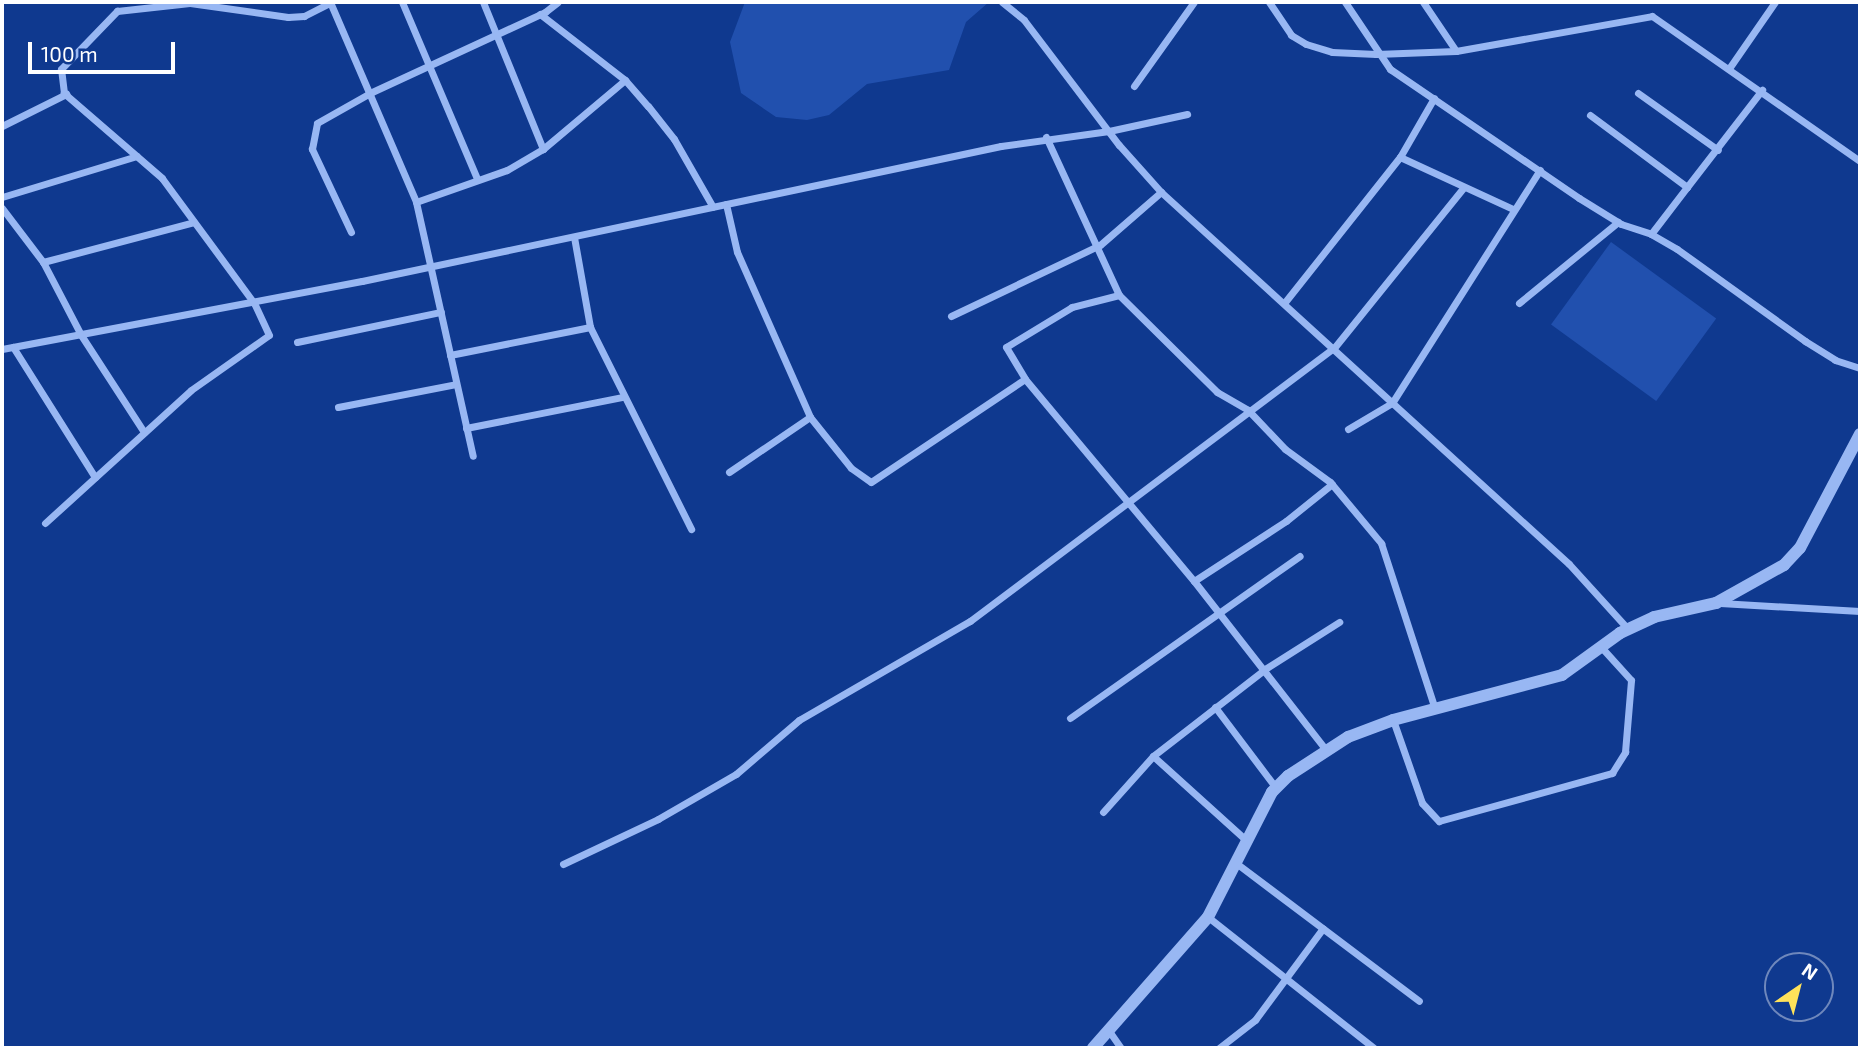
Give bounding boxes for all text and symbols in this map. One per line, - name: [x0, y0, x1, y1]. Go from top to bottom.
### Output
- scale bar: [32, 28, 178, 72]
- text: 100 m: [41, 41, 98, 66]
- north arrow: [1764, 952, 1834, 1022]
- text: N: [1798, 958, 1822, 984]

